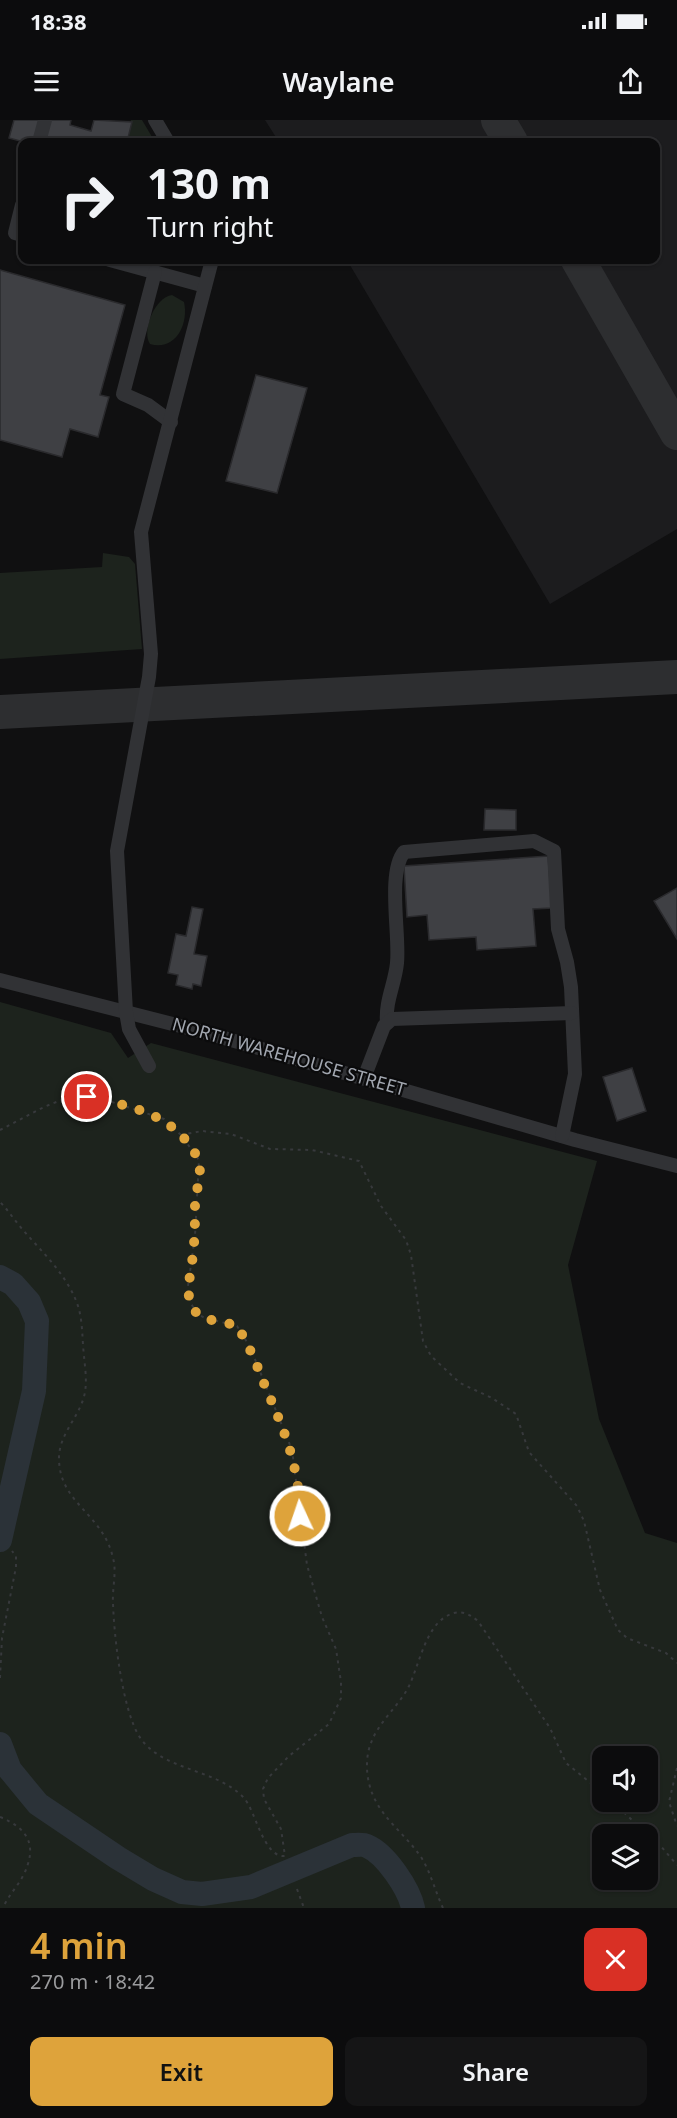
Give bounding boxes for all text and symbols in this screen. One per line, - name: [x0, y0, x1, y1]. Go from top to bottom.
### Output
- text: 18:38: [30, 6, 87, 36]
- text: Waylane: [282, 63, 395, 100]
- icon: menu: [30, 65, 63, 98]
- icon: share: [614, 65, 647, 98]
- text: 130 m: [147, 154, 271, 211]
- icon: right: [48, 162, 126, 240]
- text: Turn right: [147, 208, 273, 245]
- street label: NORTH WAREHOUSE STREET: [170, 1011, 409, 1101]
- pin: [61, 1071, 112, 1122]
- icon: arrive: [70, 1080, 103, 1113]
- position arrow: [268, 1484, 332, 1548]
- map controls: [592, 1746, 658, 1890]
- button: sound: [592, 1746, 658, 1812]
- button: layers: [592, 1824, 658, 1890]
- text: 4 min: [30, 1921, 128, 1970]
- button: close: [584, 1928, 647, 1991]
- text: 270 m · 18:42: [30, 1968, 155, 1995]
- button: Exit: [30, 2037, 333, 2106]
- button: Share: [345, 2037, 647, 2106]

